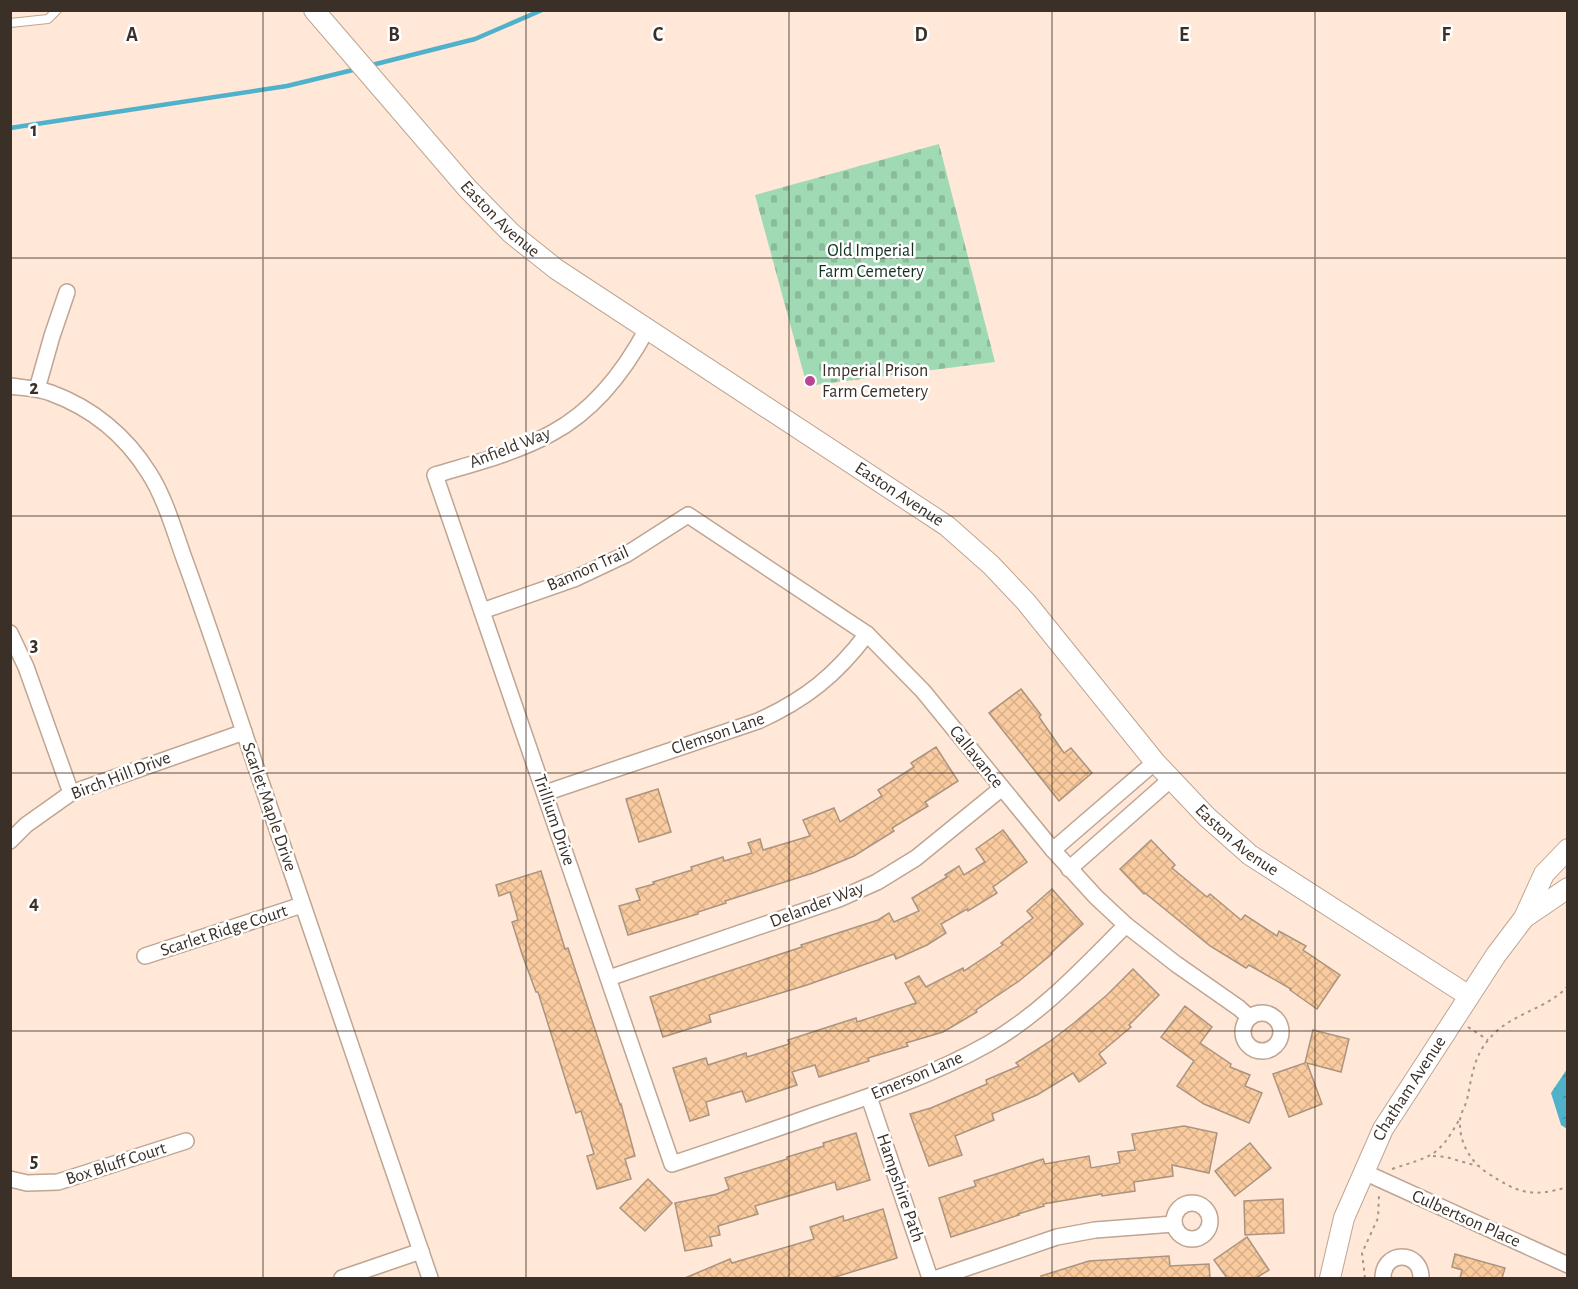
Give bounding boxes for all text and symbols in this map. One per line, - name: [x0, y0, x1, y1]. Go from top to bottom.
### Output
- text: A: [126, 25, 138, 45]
- text: B: [388, 25, 400, 45]
- text: C: [653, 25, 664, 45]
- text: D: [914, 25, 928, 45]
- text: E: [1179, 25, 1189, 45]
- text: F: [1441, 25, 1451, 45]
- text: 1: [30, 120, 38, 140]
- street label: Easton Avenue: [456, 178, 543, 261]
- park label: Old Imperial Farm Cemetery: [818, 242, 924, 281]
- place label: Imperial Prison Farm Cemetery: [822, 362, 928, 401]
- marker: Imperial Prison Farm Cemetery: [803, 374, 817, 388]
- text: 2: [29, 378, 39, 398]
- street label: Anfield Way: [467, 424, 553, 472]
- street label: Easton Avenue: [852, 459, 947, 530]
- street label: Bannon Trail: [544, 543, 632, 595]
- text: 3: [30, 635, 38, 655]
- street label: Clemson Lane: [669, 710, 767, 758]
- street label: Callavance: [946, 722, 1006, 792]
- street label: Scarlet Maple Drive: [239, 740, 299, 874]
- street label: Birch Hill Drive: [69, 749, 173, 803]
- street label: Trillium Drive: [530, 772, 578, 868]
- street label: Easton Avenue: [1191, 801, 1281, 880]
- street label: Delander Way: [768, 879, 867, 931]
- text: 4: [29, 893, 39, 913]
- street label: Scarlet Ridge Court: [158, 902, 290, 960]
- street label: Chatham Avenue: [1370, 1033, 1450, 1144]
- street label: Emerson Lane: [868, 1049, 966, 1103]
- street label: Hampshire Path: [873, 1131, 927, 1245]
- street label: Box Bluff Court: [64, 1139, 169, 1189]
- text: 5: [30, 1151, 38, 1171]
- street label: Culbertson Place: [1409, 1187, 1523, 1251]

